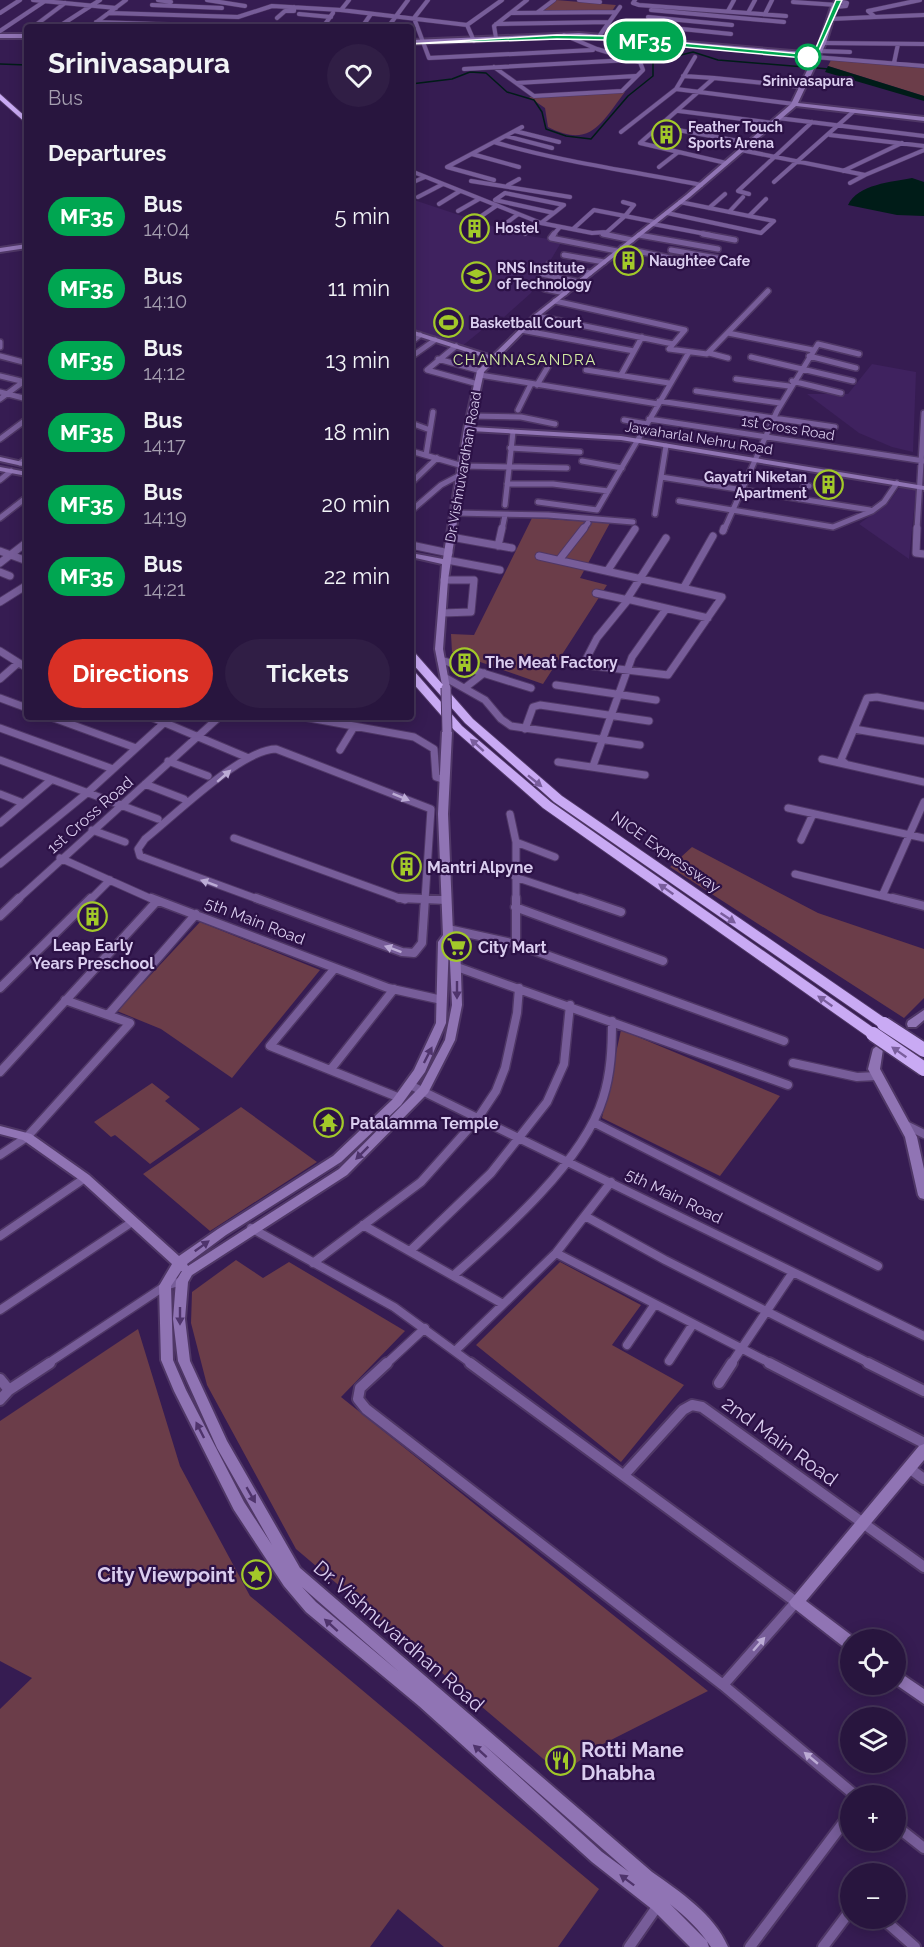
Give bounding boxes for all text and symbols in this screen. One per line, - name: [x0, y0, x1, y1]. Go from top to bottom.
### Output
- line badge: MF35: [603, 22, 687, 60]
- text: MF35: [618, 29, 672, 54]
- button: heart: [327, 44, 390, 107]
- marker: Srinivasapura: [795, 44, 821, 70]
- text: Srinivasapura: [48, 47, 230, 80]
- place label: Srinivasapura: [763, 73, 854, 89]
- text: Bus: [48, 86, 83, 110]
- building icon: Feather Touch Sports Arena: [651, 119, 683, 151]
- place label: Feather Touch Sports Arena: [688, 119, 783, 151]
- text: Departures: [48, 140, 166, 166]
- text: Bus: [143, 191, 183, 217]
- text: 5 min: [335, 203, 390, 229]
- text: MF35: [60, 204, 113, 229]
- building icon: Hostel: [458, 212, 490, 244]
- text: 14:04: [143, 217, 190, 241]
- place label: Hostel: [495, 220, 539, 236]
- building icon: Naughtee Cafe: [612, 245, 644, 277]
- place label: Naughtee Cafe: [649, 253, 751, 269]
- school or university icon: RNS Institute of Technology: [460, 260, 492, 292]
- place label: RNS Institute of Technology: [497, 260, 592, 292]
- text: Bus: [143, 263, 183, 289]
- text: 11 min: [328, 275, 390, 301]
- text: MF35: [60, 276, 113, 301]
- text: 14:10: [143, 289, 187, 313]
- sports icon: Basketball Court: [433, 307, 465, 339]
- place label: Basketball Court: [470, 315, 582, 331]
- text: Bus: [143, 335, 183, 361]
- text: 13 min: [325, 347, 390, 373]
- text: MF35: [60, 348, 113, 373]
- district label: CHANNASANDRA: [453, 351, 597, 369]
- text: 14:12: [143, 361, 186, 385]
- street label: Dr. Vishnuvardhan Road: [442, 390, 484, 544]
- text: Bus: [143, 407, 183, 433]
- street label: 1st Cross Road: [740, 413, 836, 443]
- street label: Jawaharlal Nehru Road: [624, 418, 774, 458]
- text: 18 min: [324, 419, 390, 445]
- text: MF35: [60, 420, 113, 445]
- text: 14:17: [143, 433, 186, 457]
- place label: Gayatri Niketan Apartment: [704, 469, 808, 501]
- building icon: Gayatri Niketan Apartment: [812, 469, 844, 501]
- text: Bus: [143, 479, 183, 505]
- text: 20 min: [322, 491, 390, 517]
- text: MF35: [60, 492, 113, 517]
- text: 14:19: [143, 505, 187, 529]
- text: Bus: [143, 551, 183, 577]
- text: 22 min: [324, 563, 390, 589]
- text: MF35: [60, 564, 113, 589]
- text: 14:21: [143, 577, 186, 601]
- button: Directions: [48, 639, 213, 708]
- button: Tickets: [225, 639, 390, 708]
- building icon: The Meat Factory: [448, 646, 480, 678]
- place label: The Meat Factory: [485, 653, 618, 672]
- one-way arrow: [470, 738, 485, 752]
- one-way arrow: [216, 770, 231, 783]
- street label: 1st Cross Road: [43, 772, 137, 858]
- one-way arrow: [528, 774, 543, 786]
- one-way arrow: [393, 792, 411, 802]
- street label: NICE Expressway: [608, 807, 724, 897]
- building icon: Mantri Alpyne: [390, 851, 422, 883]
- place label: Mantri Alpyne: [427, 858, 533, 877]
- one-way arrow: [200, 877, 218, 887]
- one-way arrow: [658, 883, 674, 895]
- street label: 5th Main Road: [202, 893, 308, 949]
- building icon: Leap Early Years Preschool: [77, 901, 109, 933]
- one-way arrow: [720, 912, 736, 924]
- supermarket icon: City Mart: [441, 931, 473, 963]
- place label: Leap Early Years Preschool: [32, 936, 155, 973]
- place label: City Mart: [478, 938, 547, 957]
- one-way arrow: [384, 943, 402, 953]
- one-way arrow: [452, 981, 462, 1000]
- one-way arrow: [818, 995, 834, 1007]
- one-way arrow: [423, 1046, 433, 1063]
- one-way arrow: [891, 1046, 907, 1058]
- temple icon: Patalamma Temple: [313, 1107, 345, 1139]
- place label: Patalamma Temple: [350, 1114, 499, 1133]
- one-way arrow: [356, 1145, 370, 1159]
- street label: 5th Main Road: [622, 1164, 726, 1228]
- one-way arrow: [194, 1240, 210, 1252]
- one-way arrow: [175, 1307, 185, 1326]
- street label: 2nd Main Road: [718, 1391, 842, 1491]
- one-way arrow: [195, 1422, 204, 1439]
- one-way arrow: [246, 1487, 257, 1503]
- street label: Dr. Vishnuvardhan Road: [309, 1555, 489, 1717]
- place icon: City Viewpoint: [240, 1559, 272, 1591]
- place label: City Viewpoint: [97, 1563, 235, 1587]
- one-way arrow: [324, 1618, 339, 1632]
- map controls: [840, 1629, 906, 1929]
- button: locate: [840, 1629, 906, 1695]
- one-way arrow: [752, 1636, 766, 1651]
- button: layers: [840, 1707, 906, 1773]
- place label: Rotti Mane Dhabha: [581, 1738, 684, 1785]
- one-way arrow: [473, 1745, 488, 1758]
- restaurant icon: Rotti Mane Dhabha: [544, 1745, 576, 1777]
- one-way arrow: [803, 1752, 819, 1765]
- button: +: [840, 1785, 906, 1851]
- button: −: [840, 1863, 906, 1929]
- one-way arrow: [619, 1874, 634, 1886]

